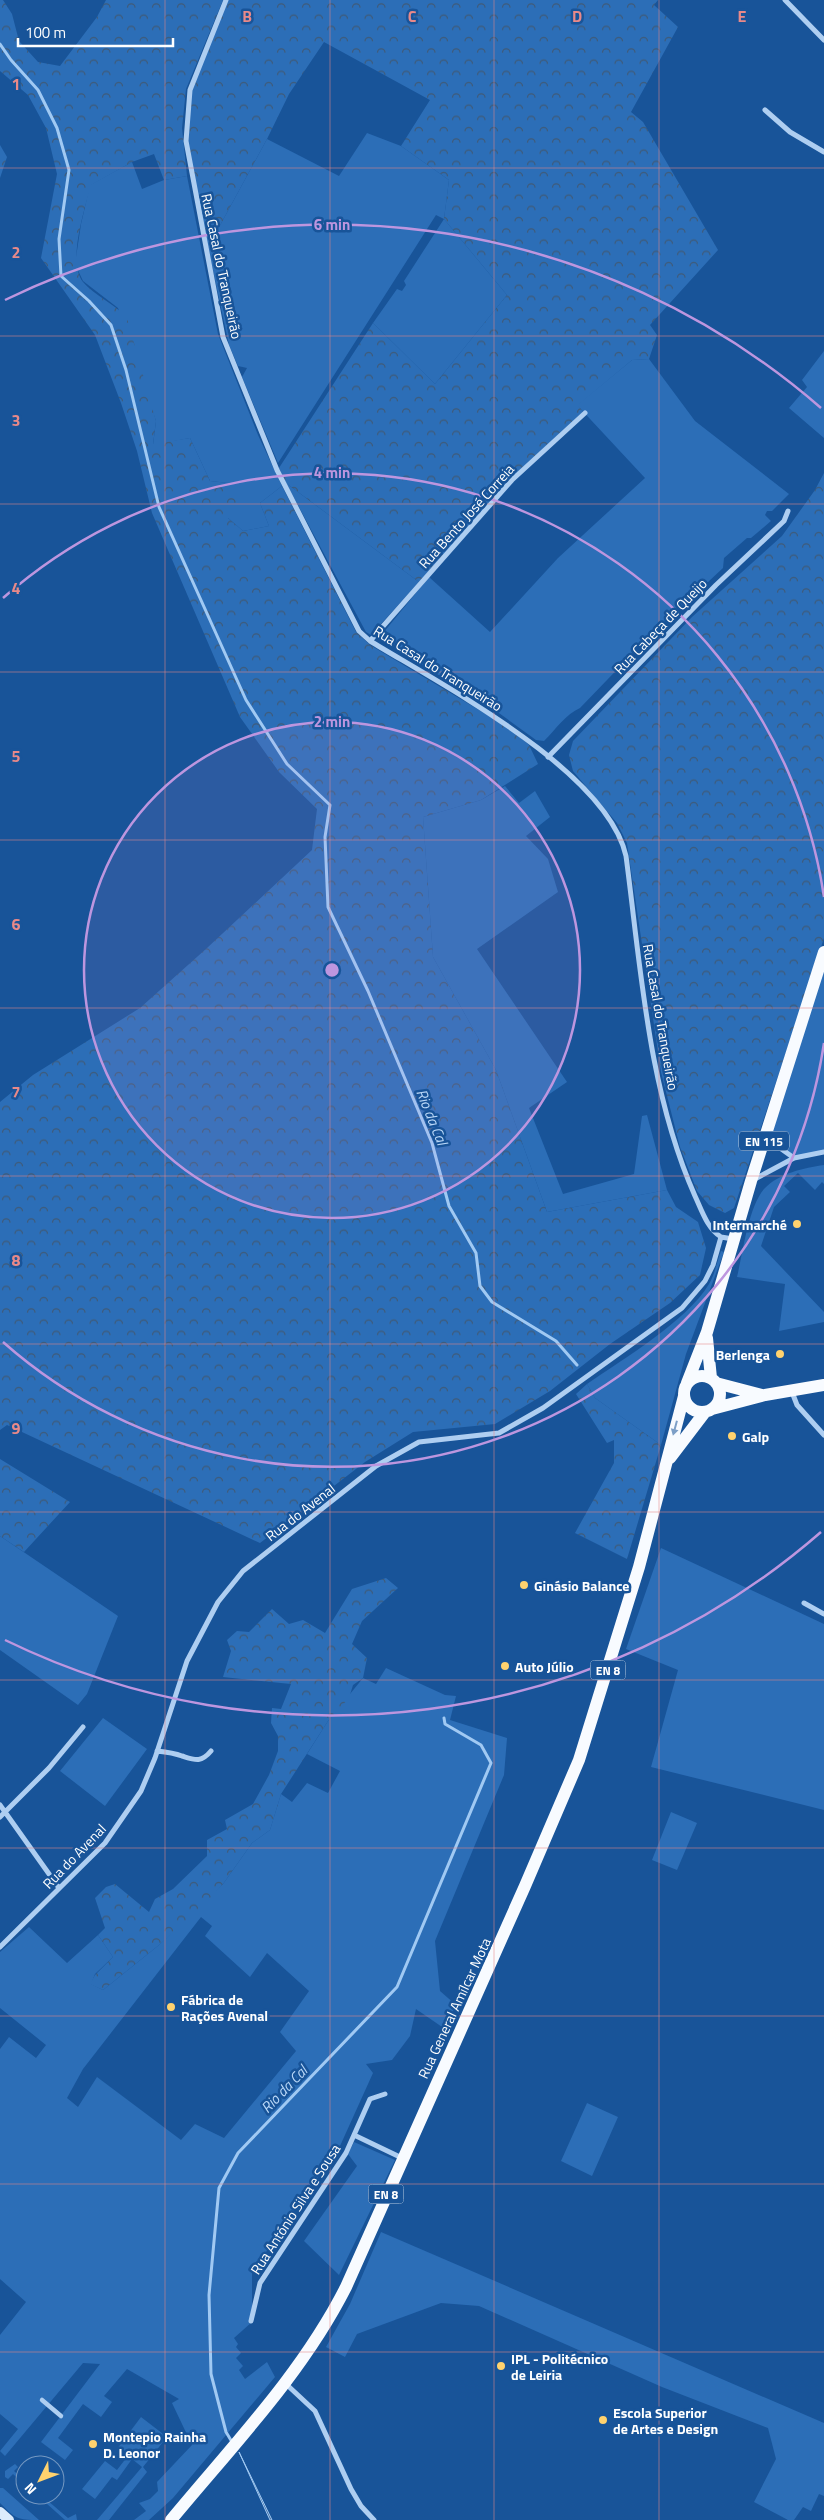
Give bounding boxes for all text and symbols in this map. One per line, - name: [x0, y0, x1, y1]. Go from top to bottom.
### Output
- text: B: [242, 4, 252, 28]
- text: C: [408, 4, 417, 28]
- text: D: [572, 4, 582, 28]
- text: E: [738, 4, 747, 28]
- scale bar: [18, 15, 172, 47]
- text: 100 m: [25, 21, 66, 44]
- text: 1: [12, 72, 20, 96]
- street label: Rua Casal do Tranqueirão: [196, 191, 248, 341]
- text: 6 min: [314, 213, 350, 236]
- text: 2: [12, 240, 20, 264]
- text: 3: [12, 408, 20, 432]
- street label: Rua Bento José Correia: [413, 459, 519, 573]
- text: 4 min: [314, 461, 350, 484]
- street label: Rua Cabeça de Queijo: [609, 573, 711, 679]
- text: 4: [12, 576, 21, 600]
- street label: Rua Casal do Tranqueirão: [370, 620, 506, 716]
- text: 2 min: [314, 710, 350, 733]
- text: 5: [12, 744, 21, 768]
- text: 6: [12, 912, 21, 936]
- street label: Rua Casal do Tranqueirão: [638, 942, 684, 1092]
- centre of rings: [323, 961, 341, 979]
- text: 7: [12, 1080, 20, 1104]
- water label: Rio da Cal: [410, 1085, 454, 1150]
- road number: EN 115: [739, 1132, 789, 1150]
- place label: Intermarché: [713, 1214, 787, 1235]
- marker: Intermarché: [791, 1218, 803, 1230]
- text: 8: [12, 1248, 21, 1272]
- place label: Berlenga: [716, 1344, 770, 1365]
- marker: Berlenga: [774, 1348, 786, 1360]
- text: 9: [12, 1416, 21, 1440]
- one-way arrow: [671, 1421, 679, 1436]
- place label: Galp: [742, 1426, 769, 1447]
- marker: Galp: [726, 1430, 738, 1442]
- street label: Rua do Avenal: [261, 1478, 339, 1546]
- place label: Ginásio Balance: [534, 1575, 630, 1596]
- marker: Ginásio Balance: [518, 1579, 530, 1591]
- place label: Auto Júlio: [515, 1656, 574, 1677]
- marker: Auto Júlio: [499, 1660, 511, 1672]
- road number: EN 8: [590, 1660, 626, 1680]
- street label: Rua do Avenal: [37, 1819, 111, 1893]
- street label: Rua General Amílcar Mota: [412, 1934, 496, 2082]
- place label: Fábrica de Rações Avenal: [181, 1989, 268, 2026]
- marker: Fábrica de Rações Avenal: [165, 2001, 177, 2013]
- water label: Rio da Cal: [255, 2059, 314, 2118]
- street label: Rua António Silva e Sousa: [245, 2140, 345, 2278]
- road number: EN 8: [368, 2184, 404, 2204]
- place label: IPL - Politécnico de Leiria: [511, 2348, 608, 2385]
- marker: IPL - Politécnico de Leiria: [495, 2360, 507, 2372]
- place label: Escola Superior de Artes e Design: [613, 2402, 718, 2439]
- marker: Escola Superior de Artes e Design: [597, 2414, 609, 2426]
- place label: Montepio Rainha D. Leonor: [103, 2426, 206, 2463]
- marker: Montepio Rainha D. Leonor: [87, 2438, 99, 2450]
- north arrow: [15, 2455, 65, 2505]
- text: N: [19, 2478, 41, 2500]

